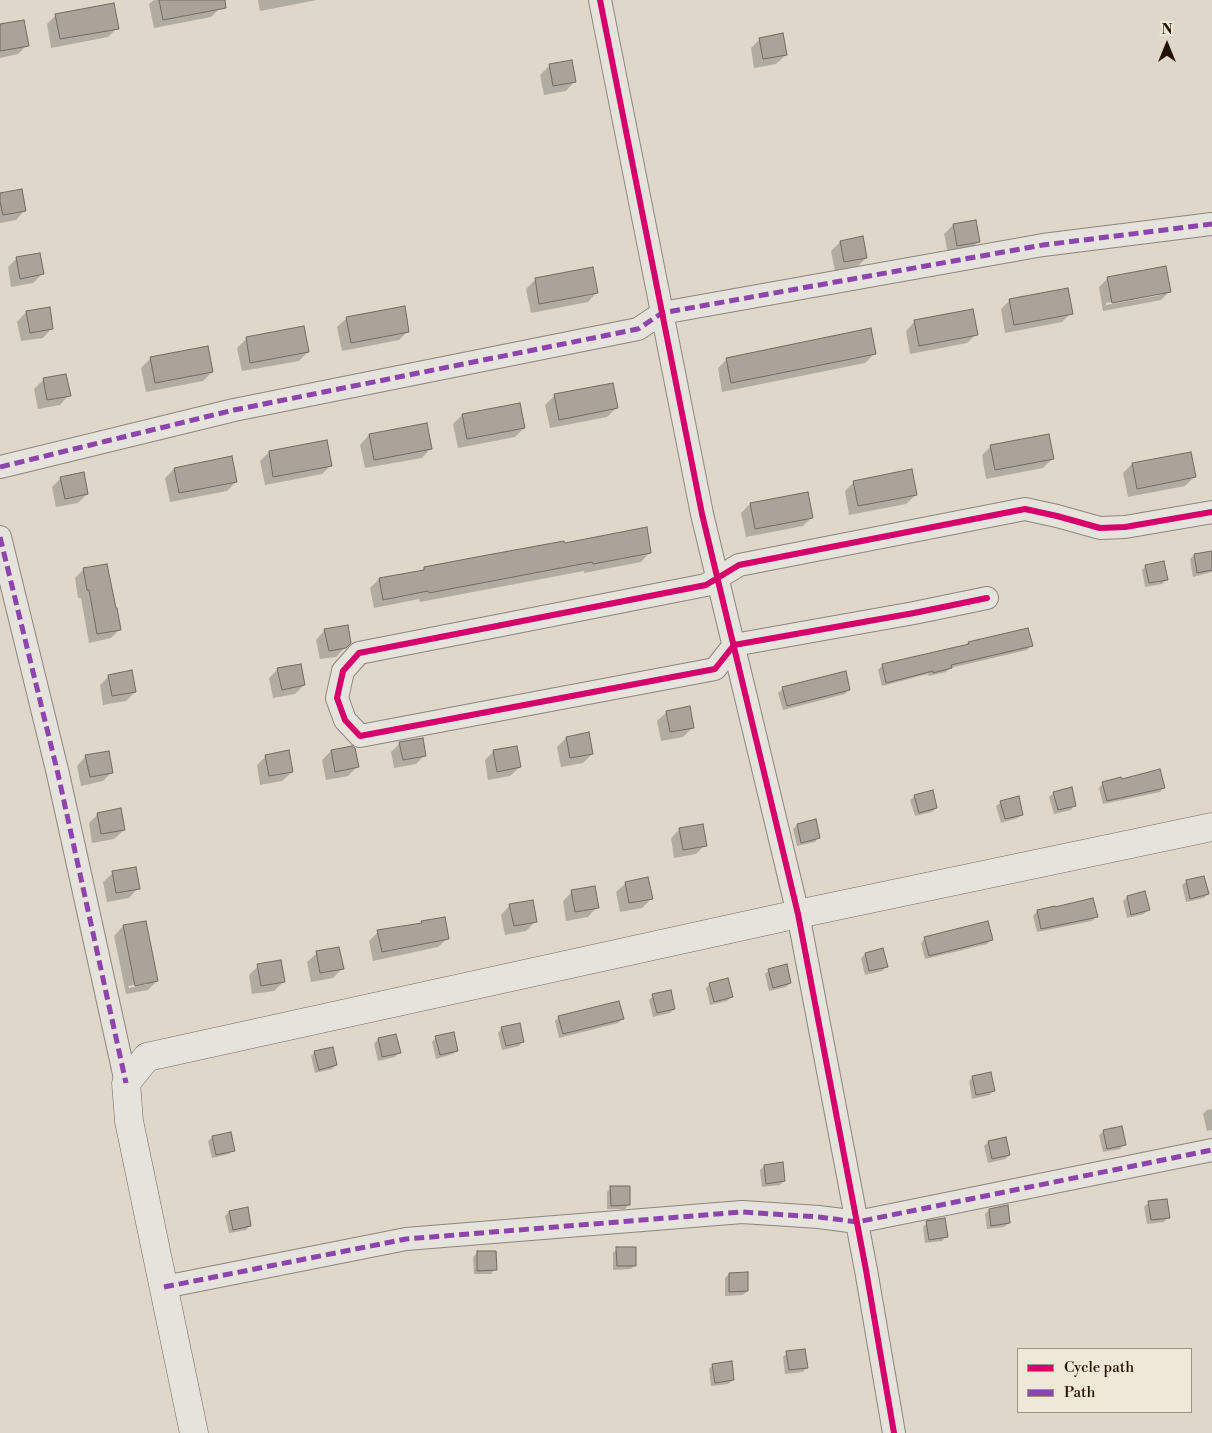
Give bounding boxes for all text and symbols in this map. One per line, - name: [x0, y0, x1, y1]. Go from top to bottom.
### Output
- north arrow: [1142, 20, 1192, 70]
- text: N: [1161, 21, 1173, 39]
- legend: [1017, 1348, 1192, 1413]
- text: Cycle path: [1064, 1358, 1134, 1377]
- text: Path: [1064, 1383, 1096, 1402]

